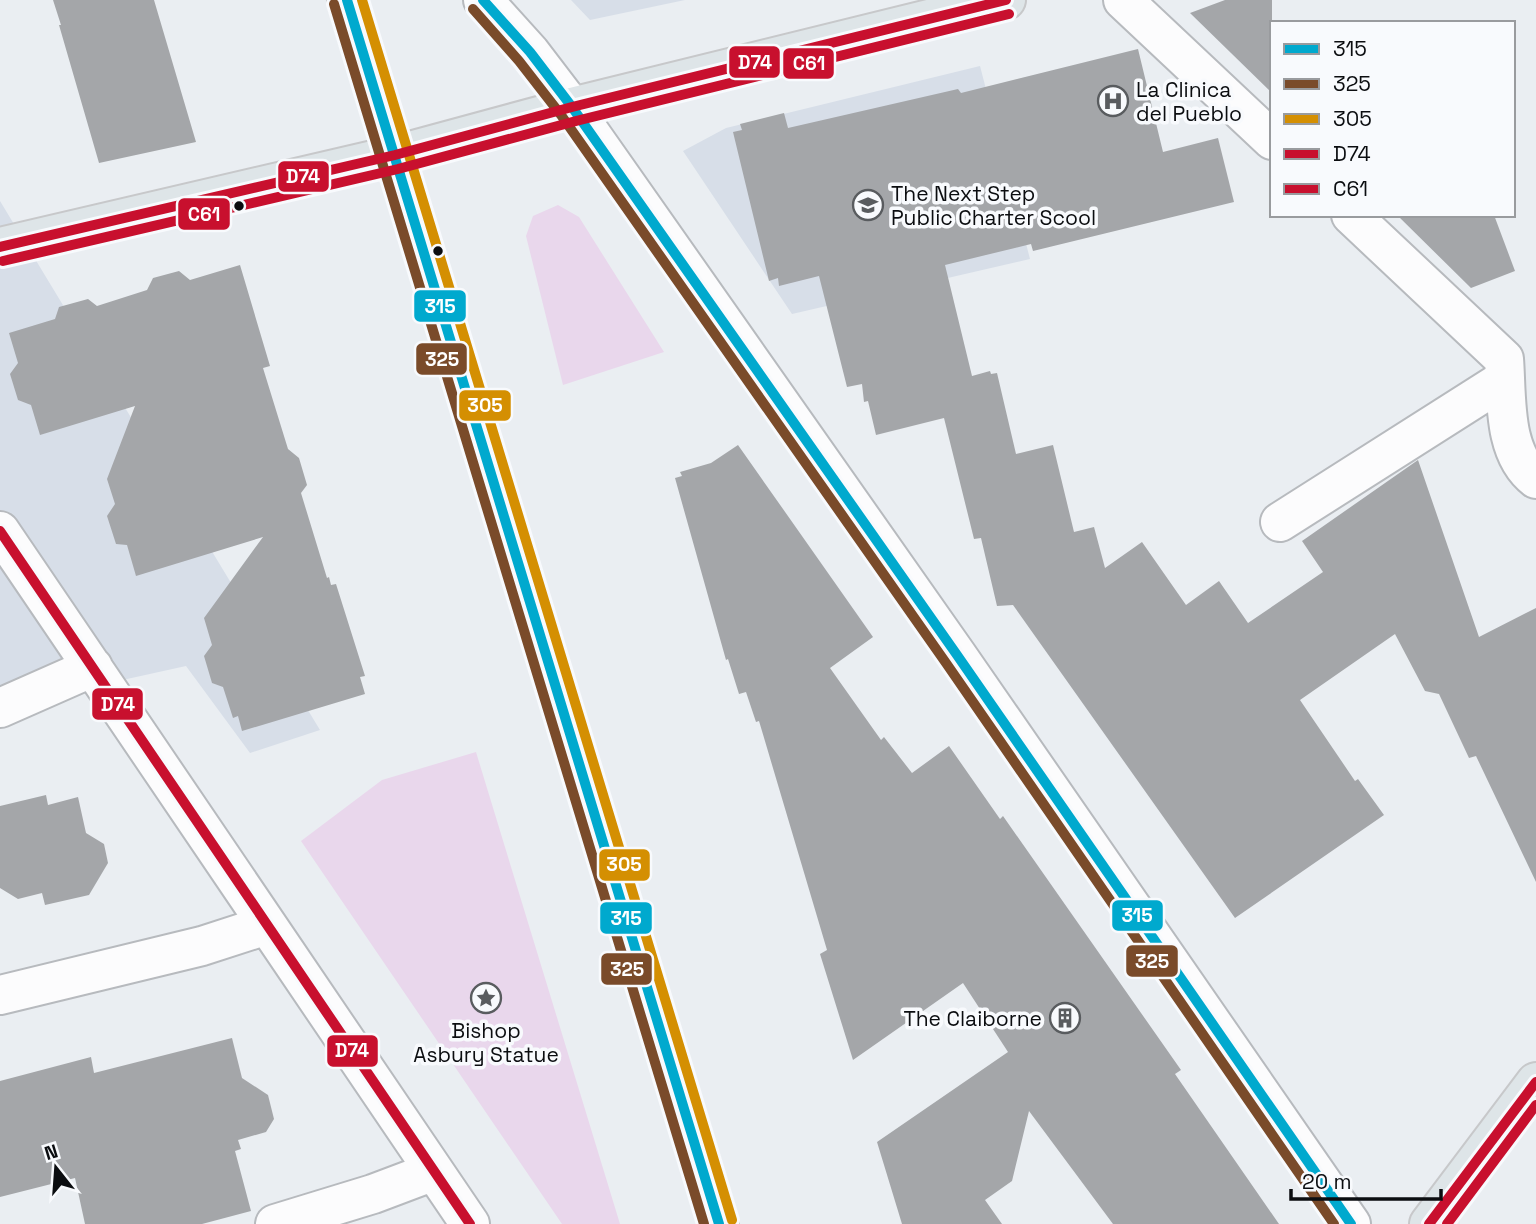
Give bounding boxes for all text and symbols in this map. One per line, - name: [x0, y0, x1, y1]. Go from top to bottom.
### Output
- legend: [1270, 21, 1515, 217]
- text: 315: [1333, 35, 1367, 62]
- line badge: D74: [728, 45, 781, 79]
- line badge: C61: [782, 47, 835, 80]
- text: D74: [738, 50, 772, 75]
- text: C61: [793, 51, 825, 76]
- text: 325: [1333, 70, 1371, 97]
- place label: La Clinica del Pueblo: [1136, 76, 1242, 127]
- hospital icon: La Clinica del Pueblo: [1096, 84, 1130, 118]
- text: 305: [1333, 105, 1372, 132]
- text: D74: [1333, 140, 1371, 167]
- line badge: D74: [277, 160, 330, 193]
- text: D74: [286, 164, 320, 189]
- text: C61: [1333, 175, 1368, 202]
- place label: The Next Step Public Charter Scool: [891, 180, 1096, 231]
- school or university icon: The Next Step Public Charter Scool: [851, 188, 885, 222]
- line badge: C61: [177, 197, 231, 231]
- unlabelled marker: [232, 199, 246, 213]
- text: C61: [188, 202, 220, 227]
- unlabelled marker: [431, 244, 445, 258]
- line badge: 315: [413, 289, 467, 323]
- text: 315: [424, 294, 456, 319]
- line badge: 325: [415, 342, 468, 376]
- text: 325: [425, 347, 459, 372]
- line badge: 305: [458, 389, 512, 422]
- text: 305: [467, 393, 503, 418]
- line badge: D74: [91, 687, 144, 721]
- text: D74: [101, 692, 135, 717]
- line badge: 305: [598, 848, 651, 882]
- text: 305: [606, 852, 642, 877]
- line badge: 315: [1111, 899, 1164, 932]
- line badge: 315: [599, 901, 653, 935]
- text: 315: [1121, 903, 1153, 928]
- text: 315: [610, 906, 642, 931]
- line badge: 325: [1125, 944, 1179, 978]
- text: 325: [1135, 949, 1169, 974]
- line badge: 325: [600, 952, 653, 986]
- text: 325: [610, 957, 644, 982]
- place icon: Bishop Asbury Statue: [469, 981, 503, 1015]
- building icon: The Claiborne: [1048, 1001, 1082, 1035]
- place label: The Claiborne: [903, 1005, 1042, 1032]
- place label: Bishop Asbury Statue: [413, 1017, 559, 1068]
- line badge: D74: [326, 1034, 379, 1068]
- text: D74: [335, 1038, 369, 1063]
- north arrow: [21, 1133, 91, 1203]
- text: N: [41, 1138, 61, 1166]
- scale bar: [1291, 1158, 1442, 1202]
- text: 20 m: [1302, 1168, 1352, 1195]

